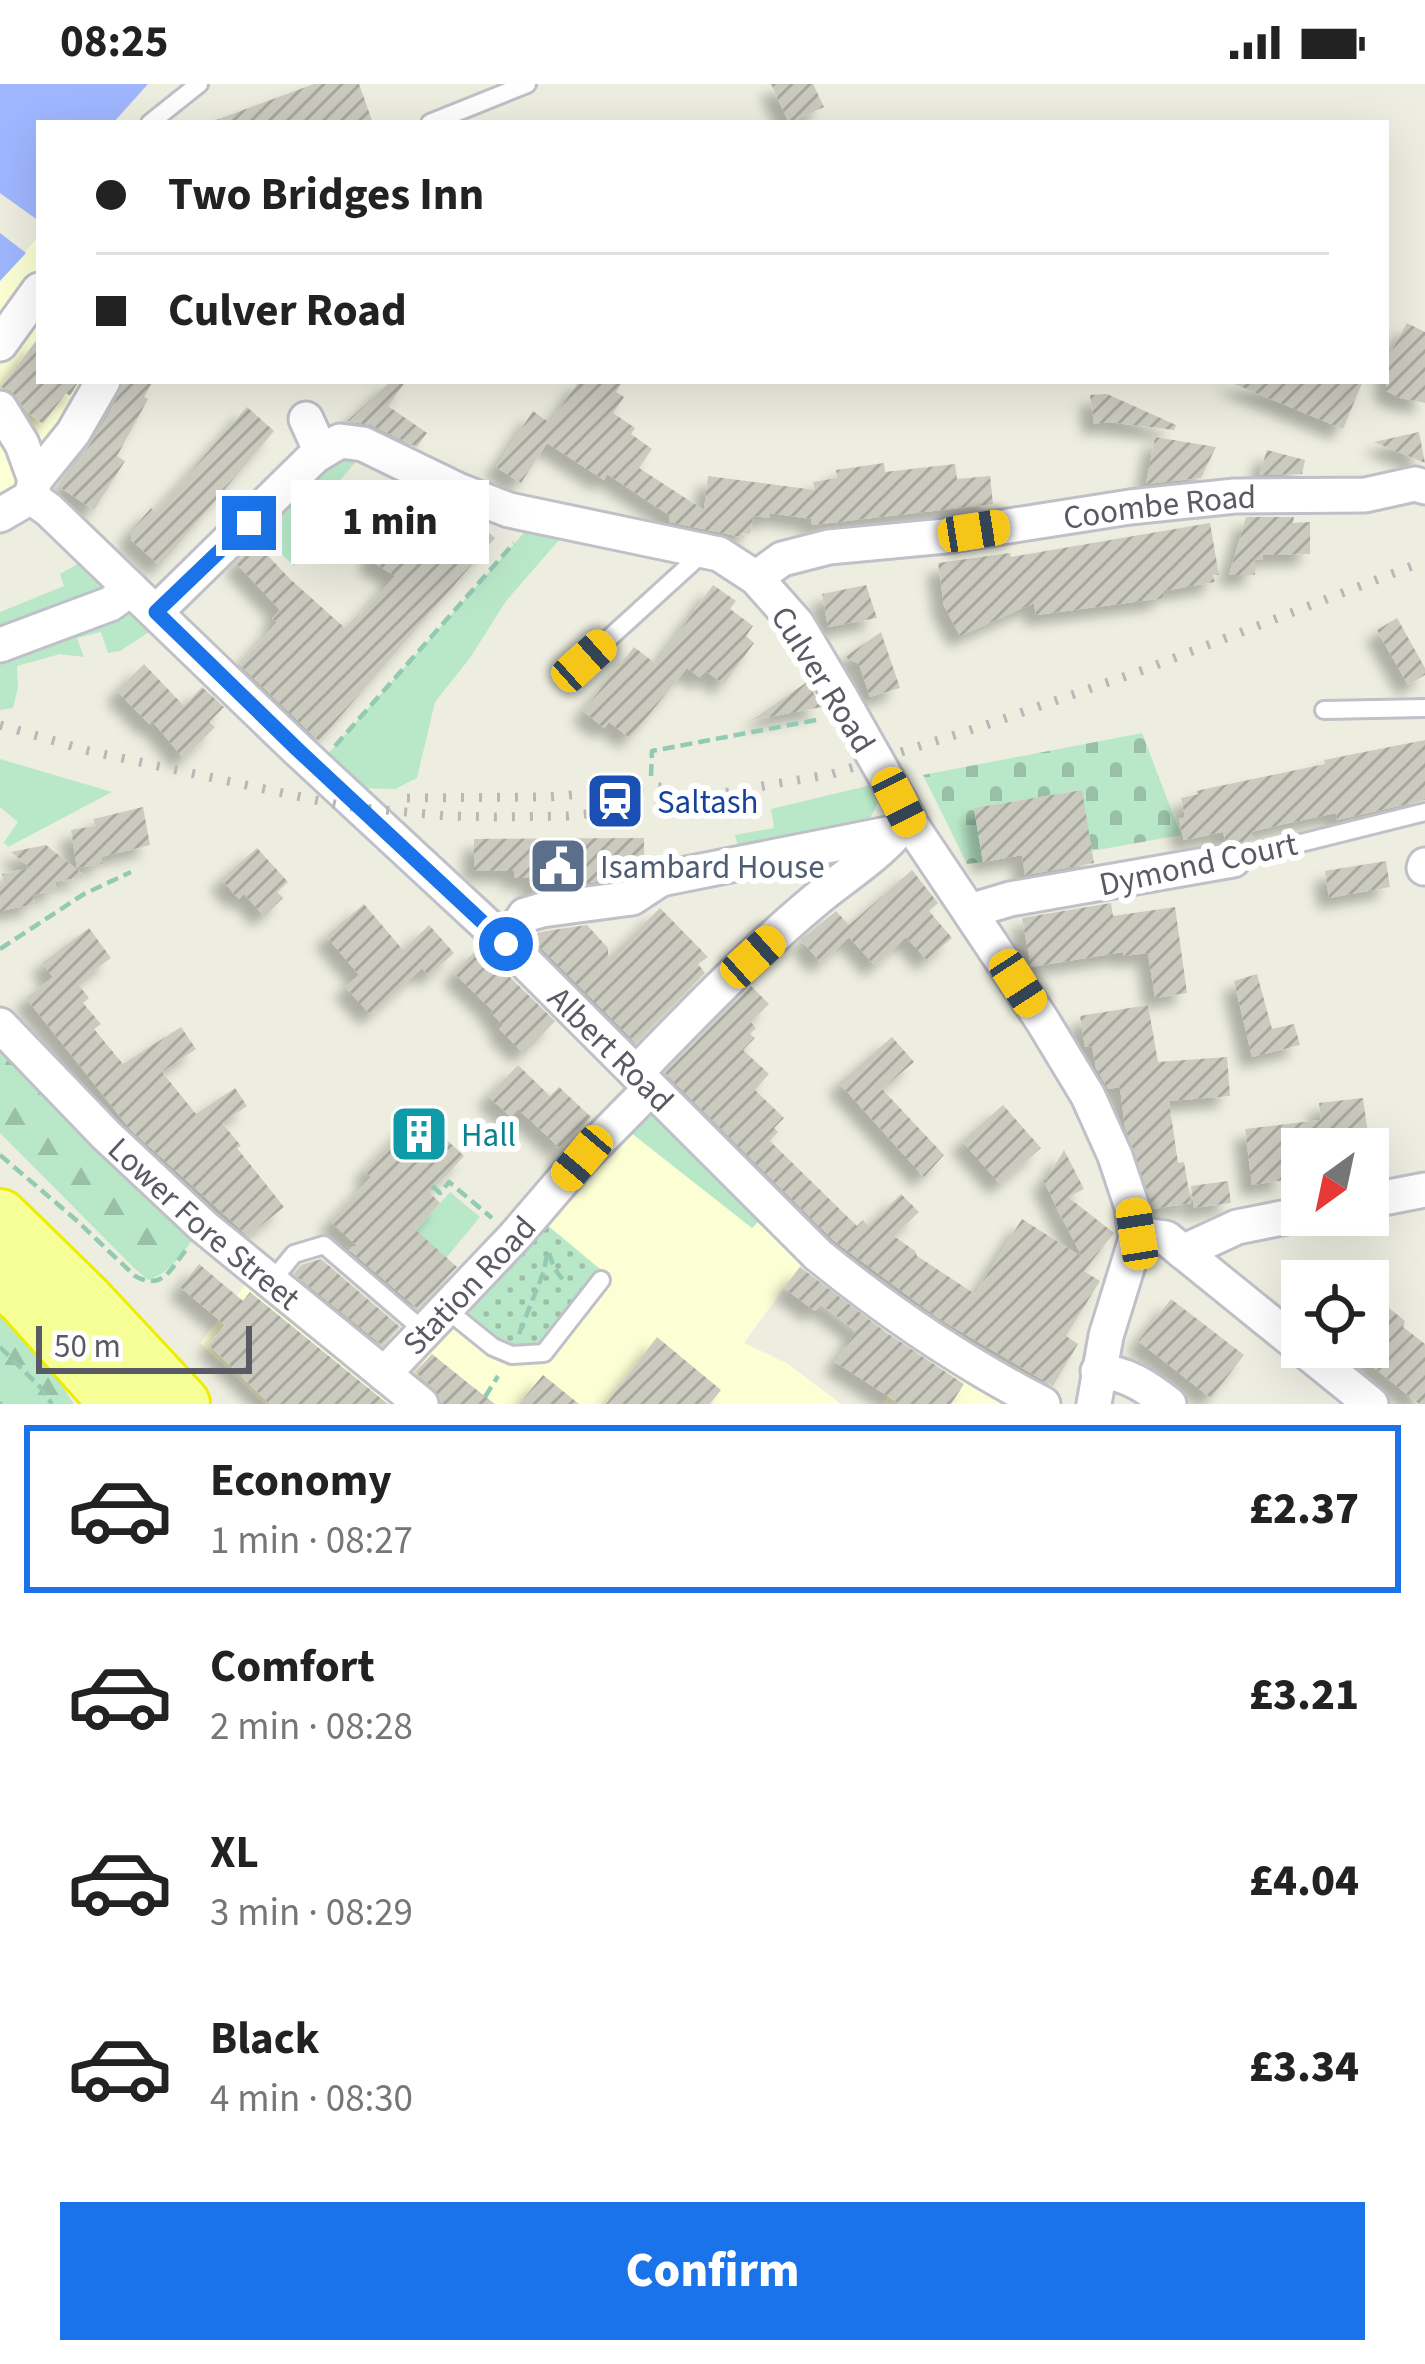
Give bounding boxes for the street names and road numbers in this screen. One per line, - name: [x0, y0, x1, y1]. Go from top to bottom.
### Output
- street label: Coombe Road: [1060, 474, 1256, 542]
- street label: Culver Road: [759, 597, 886, 762]
- street label: Dymond Court: [1095, 821, 1302, 908]
- street label: Albert Road: [537, 976, 684, 1123]
- street label: Lower Fore Street: [97, 1127, 310, 1321]
- street label: Station Road: [392, 1206, 548, 1366]

